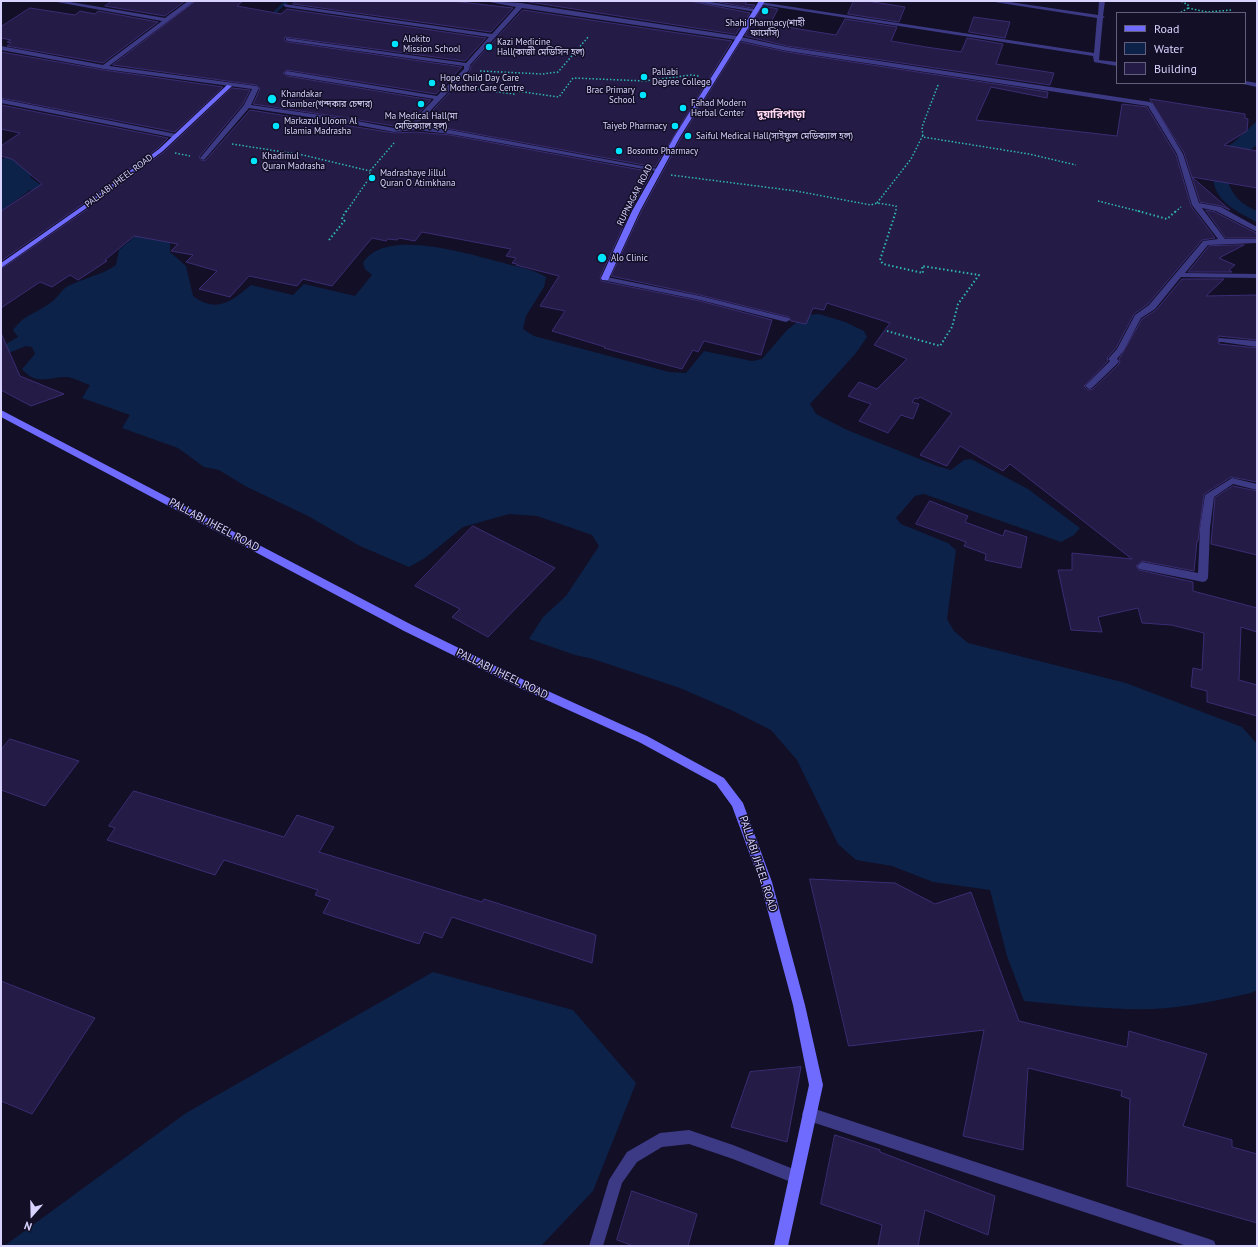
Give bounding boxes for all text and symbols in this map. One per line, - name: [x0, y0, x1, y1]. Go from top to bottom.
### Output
- marker: Shahi Pharmacy(শাহী ফার্মেসি): [760, 6, 770, 16]
- legend: [1116, 12, 1246, 84]
- place label: Shahi Pharmacy(শাহী ফার্মেসি): [725, 18, 805, 39]
- text: Road: [1154, 21, 1179, 36]
- place label: Alokito Mission School: [403, 34, 461, 55]
- place label: Kazi Medicine Hall(কাজী মেডিসিন হল): [497, 37, 585, 58]
- marker: Alokito Mission School: [390, 39, 400, 49]
- text: Water: [1154, 41, 1184, 56]
- marker: Kazi Medicine Hall(কাজী মেডিসিন হল): [484, 42, 494, 52]
- text: Building: [1154, 61, 1197, 76]
- place label: Pallabi Degree College: [652, 67, 710, 88]
- marker: Pallabi Degree College: [639, 72, 649, 82]
- place label: Hope Child Day Care & Mother Care Centre: [440, 73, 524, 94]
- marker: Hope Child Day Care & Mother Care Centre: [427, 78, 437, 88]
- place label: Brac Primary School: [587, 85, 635, 106]
- place label: Khandakar Chamber(খন্দকার চেম্বার): [281, 89, 373, 110]
- marker: Brac Primary School: [638, 90, 648, 100]
- marker: Khandakar Chamber(খন্দকার চেম্বার): [266, 93, 278, 105]
- place label: Fahad Modern Herbal Center: [691, 98, 746, 119]
- marker: Ma Medical Hall(মা মেডিক্যাল হল): [416, 99, 426, 109]
- marker: Fahad Modern Herbal Center: [678, 103, 688, 113]
- district label: দুয়ারিপাড়া: [757, 108, 805, 122]
- place label: Ma Medical Hall(মা মেডিক্যাল হল): [385, 111, 457, 132]
- place label: Markazul Uloom Al Islamia Madrasha: [284, 116, 357, 137]
- marker: Markazul Uloom Al Islamia Madrasha: [271, 121, 281, 131]
- place label: Taiyeb Pharmacy: [603, 121, 667, 131]
- marker: Taiyeb Pharmacy: [670, 121, 680, 131]
- marker: Saiful Medical Hall(সাইফুল মেডিক্যাল হল): [683, 131, 693, 141]
- place label: Saiful Medical Hall(সাইফুল মেডিক্যাল হল): [696, 131, 853, 141]
- marker: Bosonto Pharmacy: [614, 146, 624, 156]
- place label: Bosonto Pharmacy: [627, 146, 698, 156]
- place label: Khadimul Quran Madrasha: [262, 151, 325, 172]
- street label: PALLABI JHEEL ROAD: [83, 152, 155, 210]
- marker: Khadimul Quran Madrasha: [249, 156, 259, 166]
- street label: RUPNAGAR ROAD: [615, 162, 655, 228]
- place label: Madrashaye Jillul Quran O Atimkhana: [380, 168, 455, 189]
- marker: Madrashaye Jillul Quran O Atimkhana: [367, 173, 377, 183]
- marker: Alo Clinic: [596, 252, 608, 264]
- place label: Alo Clinic: [611, 253, 648, 263]
- street label: PALLABI JHEEL ROAD: [167, 496, 261, 554]
- street label: PALLABI JHEEL ROAD: [454, 646, 550, 702]
- street label: PALLABI JHEEL ROAD: [736, 814, 780, 914]
- north arrow: [12, 1195, 52, 1235]
- text: N: [22, 1218, 34, 1234]

